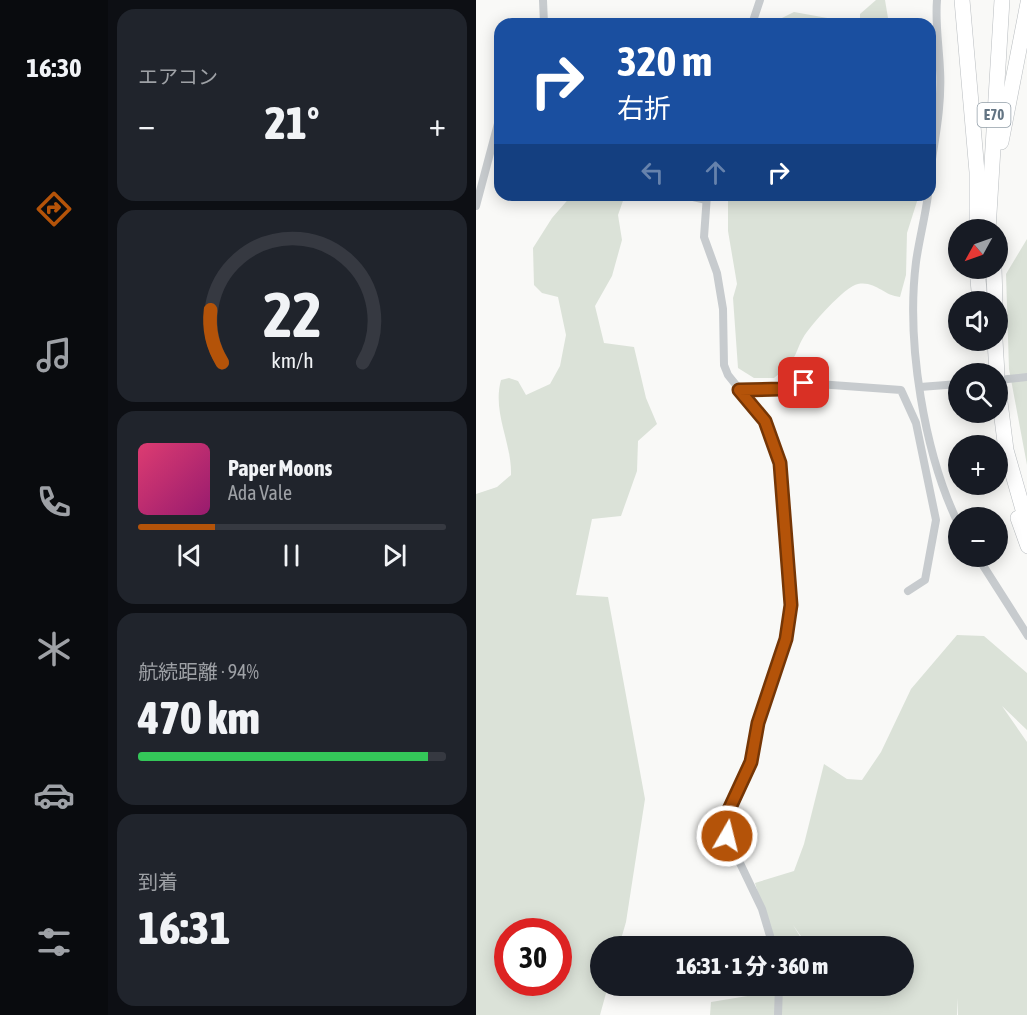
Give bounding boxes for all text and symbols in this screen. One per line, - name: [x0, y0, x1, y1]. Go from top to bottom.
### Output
- text: 320 m: [617, 37, 712, 85]
- icon: right: [518, 42, 596, 120]
- text: 16:30: [26, 52, 82, 83]
- text: エアコン: [138, 65, 218, 88]
- text: 右折: [617, 93, 671, 124]
- text: 21°: [265, 97, 319, 149]
- road number: E70: [978, 103, 1010, 127]
- text: −: [138, 105, 155, 143]
- text: +: [429, 105, 446, 143]
- icon: left: [636, 156, 669, 189]
- icon: ahead: [699, 156, 732, 189]
- icon: right: [762, 156, 795, 189]
- icon: directions: [33, 188, 75, 230]
- north arrow: [948, 219, 1008, 279]
- map controls: [948, 219, 1008, 567]
- text: 22: [263, 279, 321, 350]
- button: sound: [948, 291, 1008, 351]
- icon: music: [33, 334, 75, 376]
- text: km/h: [271, 349, 313, 374]
- pin: [778, 357, 829, 408]
- button: search: [948, 363, 1008, 423]
- icon: arrive: [787, 366, 820, 399]
- button: +: [948, 435, 1008, 495]
- text: Paper Moons: [228, 455, 332, 481]
- icon: phone: [33, 481, 75, 523]
- text: Ada Vale: [228, 481, 292, 504]
- button: −: [948, 507, 1008, 567]
- icon: previous: [173, 539, 206, 572]
- icon: pause: [275, 539, 308, 572]
- icon: next: [378, 539, 411, 572]
- icon: climate: [33, 628, 75, 670]
- text: 航続距離 · 94%: [138, 660, 259, 683]
- text: 470 km: [138, 692, 260, 744]
- icon: car: [33, 774, 75, 816]
- position arrow: [695, 804, 759, 868]
- text: 到着: [138, 870, 178, 893]
- text: 16:31: [138, 902, 231, 954]
- speed limit sign: 30: [494, 918, 572, 996]
- icon: filters: [33, 921, 75, 963]
- text: 16:31 · 1 分 · 360 m: [676, 953, 828, 979]

